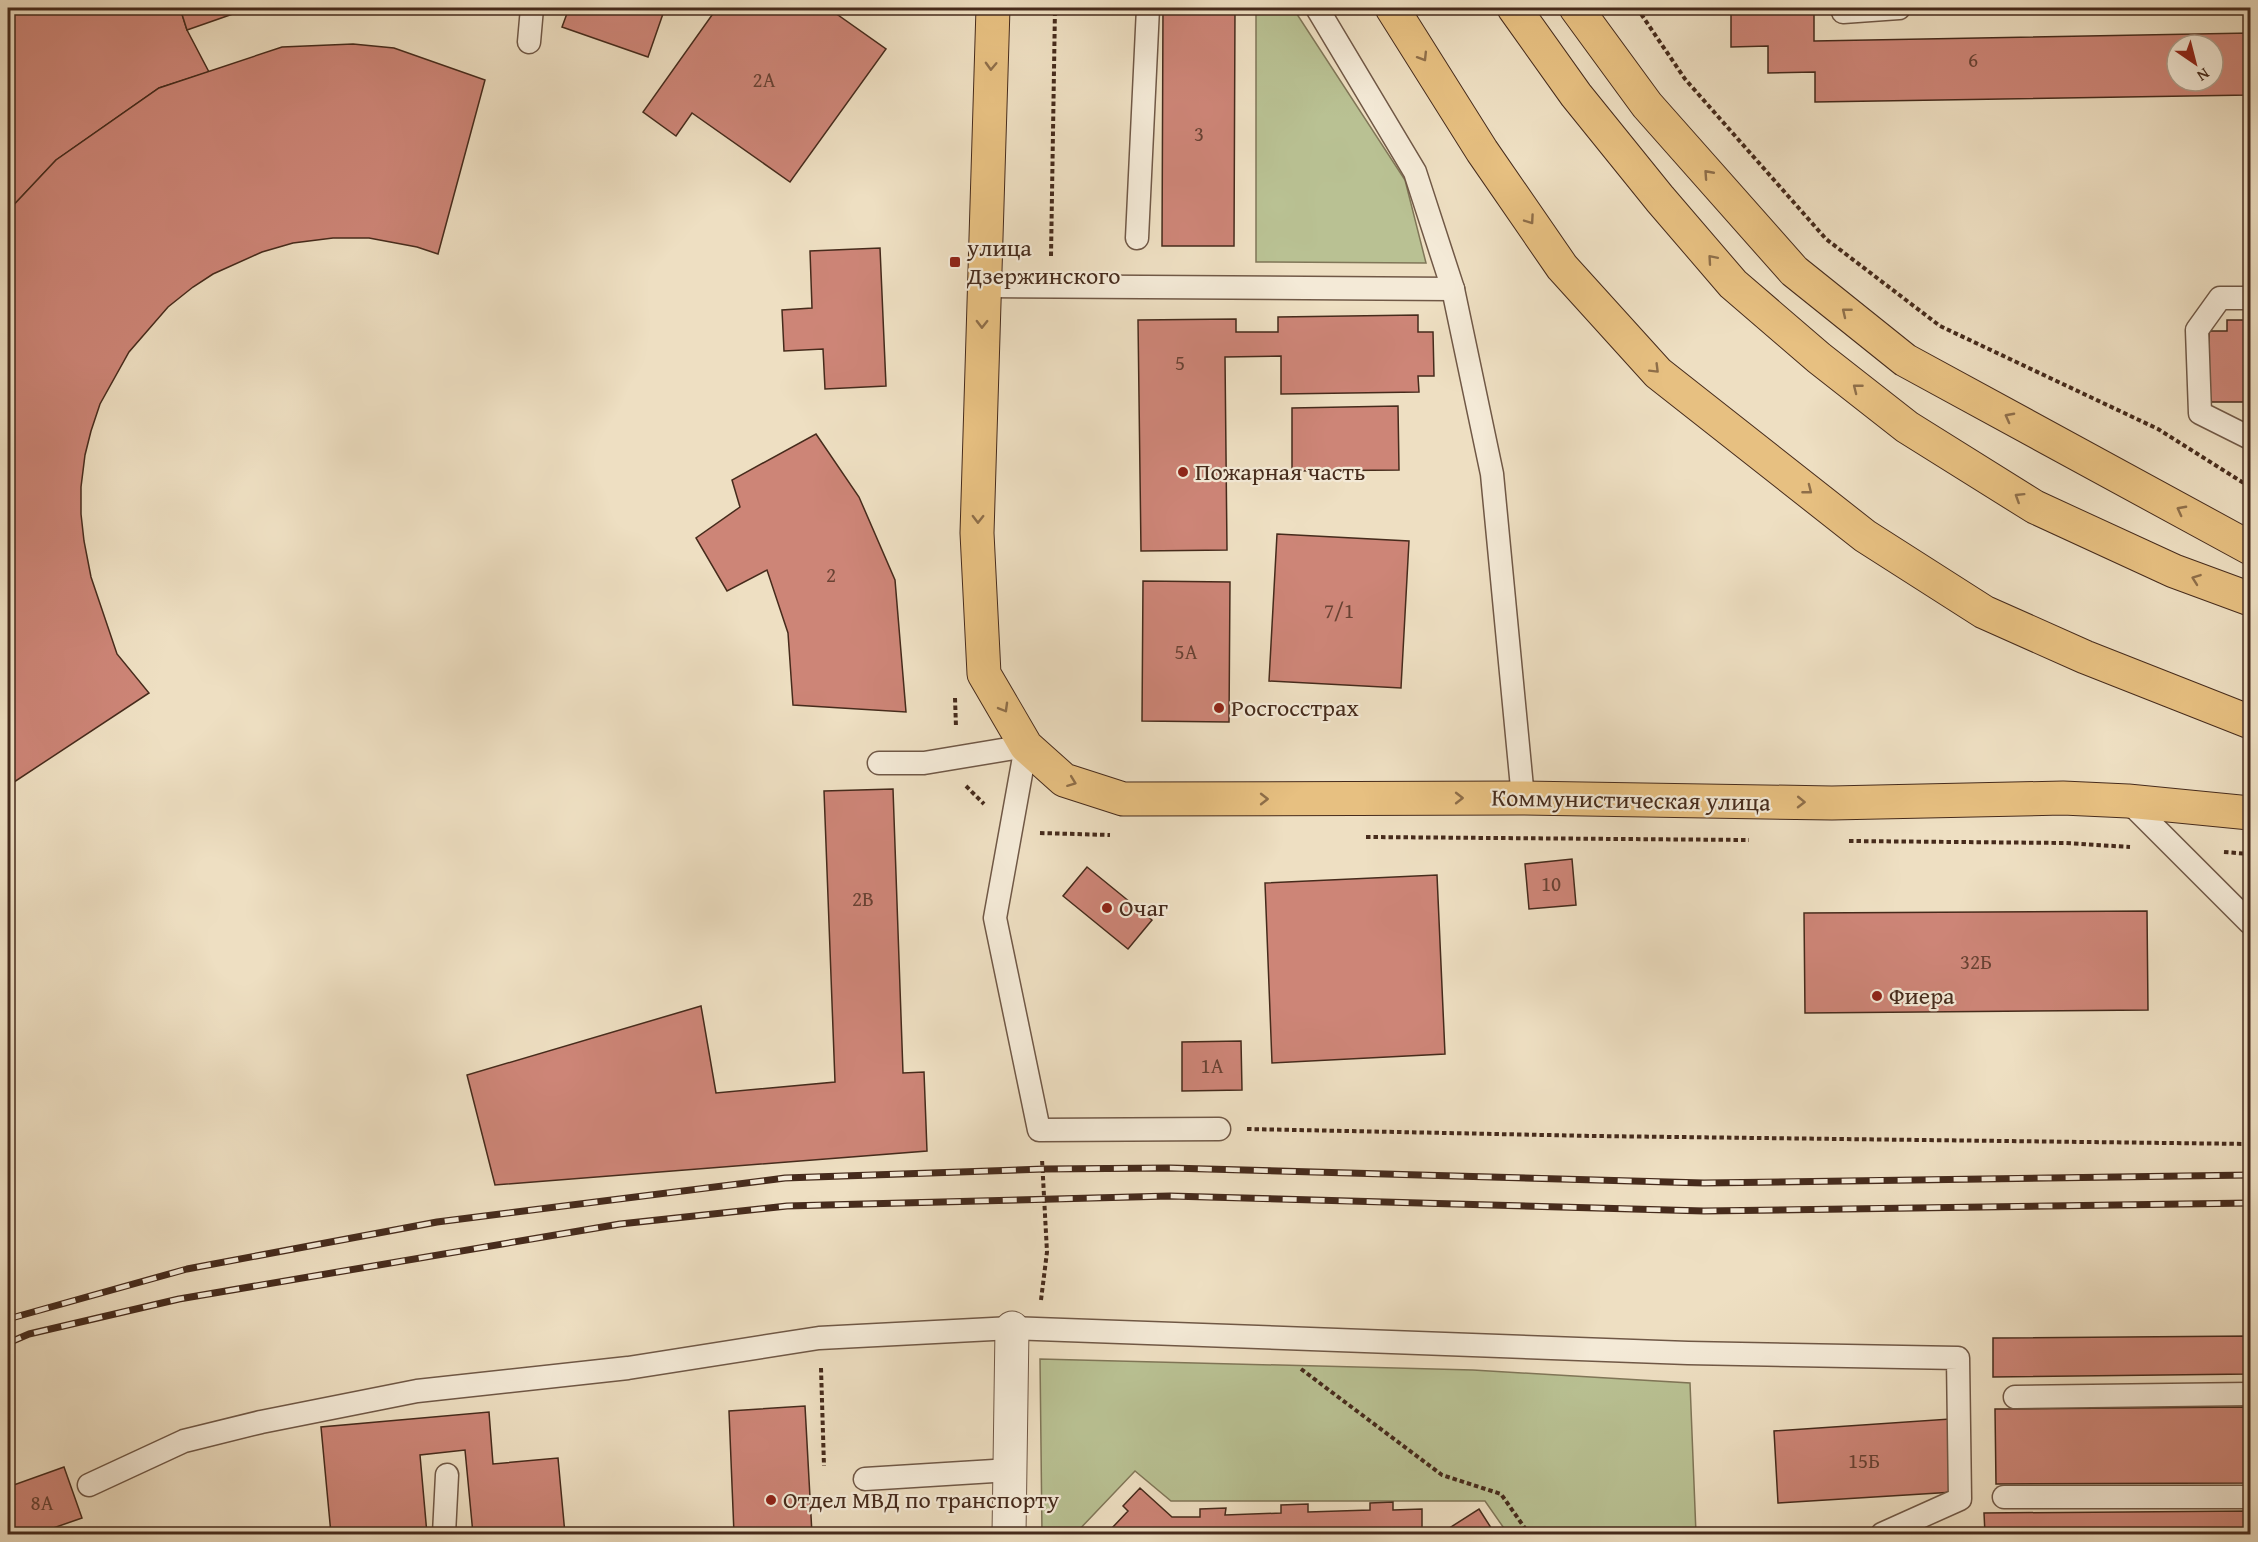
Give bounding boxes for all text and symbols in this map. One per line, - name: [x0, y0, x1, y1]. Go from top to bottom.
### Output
- north arrow: [2165, 33, 2225, 93]
- house number: 6: [1968, 44, 1978, 75]
- one-way arrow: [1416, 50, 1427, 61]
- one-way arrow: [984, 61, 997, 70]
- text: N: [2192, 62, 2215, 88]
- house number: 2А: [753, 64, 776, 95]
- house number: 3: [1194, 118, 1204, 149]
- one-way arrow: [1704, 170, 1715, 181]
- one-way arrow: [1523, 213, 1534, 224]
- place label: улица Дзержинского: [966, 230, 1121, 293]
- marker: улица Дзержинского: [948, 255, 962, 269]
- one-way arrow: [1708, 255, 1719, 266]
- one-way arrow: [1841, 309, 1852, 320]
- one-way arrow: [976, 319, 988, 328]
- house number: 5: [1175, 347, 1185, 378]
- one-way arrow: [1648, 361, 1659, 372]
- one-way arrow: [1853, 385, 1864, 396]
- one-way arrow: [2005, 413, 2015, 424]
- place label: Пожарная часть: [1195, 454, 1365, 489]
- marker: Пожарная часть: [1176, 465, 1190, 479]
- one-way arrow: [1801, 483, 1812, 494]
- one-way arrow: [2015, 493, 2025, 505]
- one-way arrow: [2176, 506, 2187, 517]
- one-way arrow: [971, 514, 984, 523]
- house number: 2: [826, 559, 836, 590]
- one-way arrow: [2191, 573, 2201, 586]
- house number: 7/1: [1324, 595, 1354, 626]
- house number: 5А: [1175, 636, 1198, 667]
- place label: Росгосстрах: [1231, 690, 1359, 725]
- marker: Росгосстрах: [1212, 701, 1226, 715]
- one-way arrow: [997, 702, 1008, 712]
- one-way arrow: [1066, 775, 1076, 788]
- street label: Коммунистическая улица: [1491, 780, 1771, 819]
- one-way arrow: [1454, 792, 1463, 804]
- one-way arrow: [1259, 793, 1268, 805]
- one-way arrow: [1796, 796, 1805, 809]
- house number: 10: [1541, 868, 1561, 899]
- house number: 2В: [852, 883, 874, 914]
- place label: Очаг: [1119, 890, 1168, 925]
- marker: Очаг: [1100, 901, 1114, 915]
- house number: 32Б: [1960, 946, 1992, 977]
- place label: Фиера: [1889, 978, 1955, 1013]
- marker: Фиера: [1870, 989, 1884, 1003]
- house number: 1А: [1201, 1050, 1224, 1081]
- house number: 15Б: [1848, 1445, 1880, 1476]
- place label: Отдел МВД по транспорту: [783, 1482, 1059, 1517]
- house number: 8А: [31, 1487, 54, 1518]
- marker: Отдел МВД по транспорту: [764, 1493, 778, 1507]

